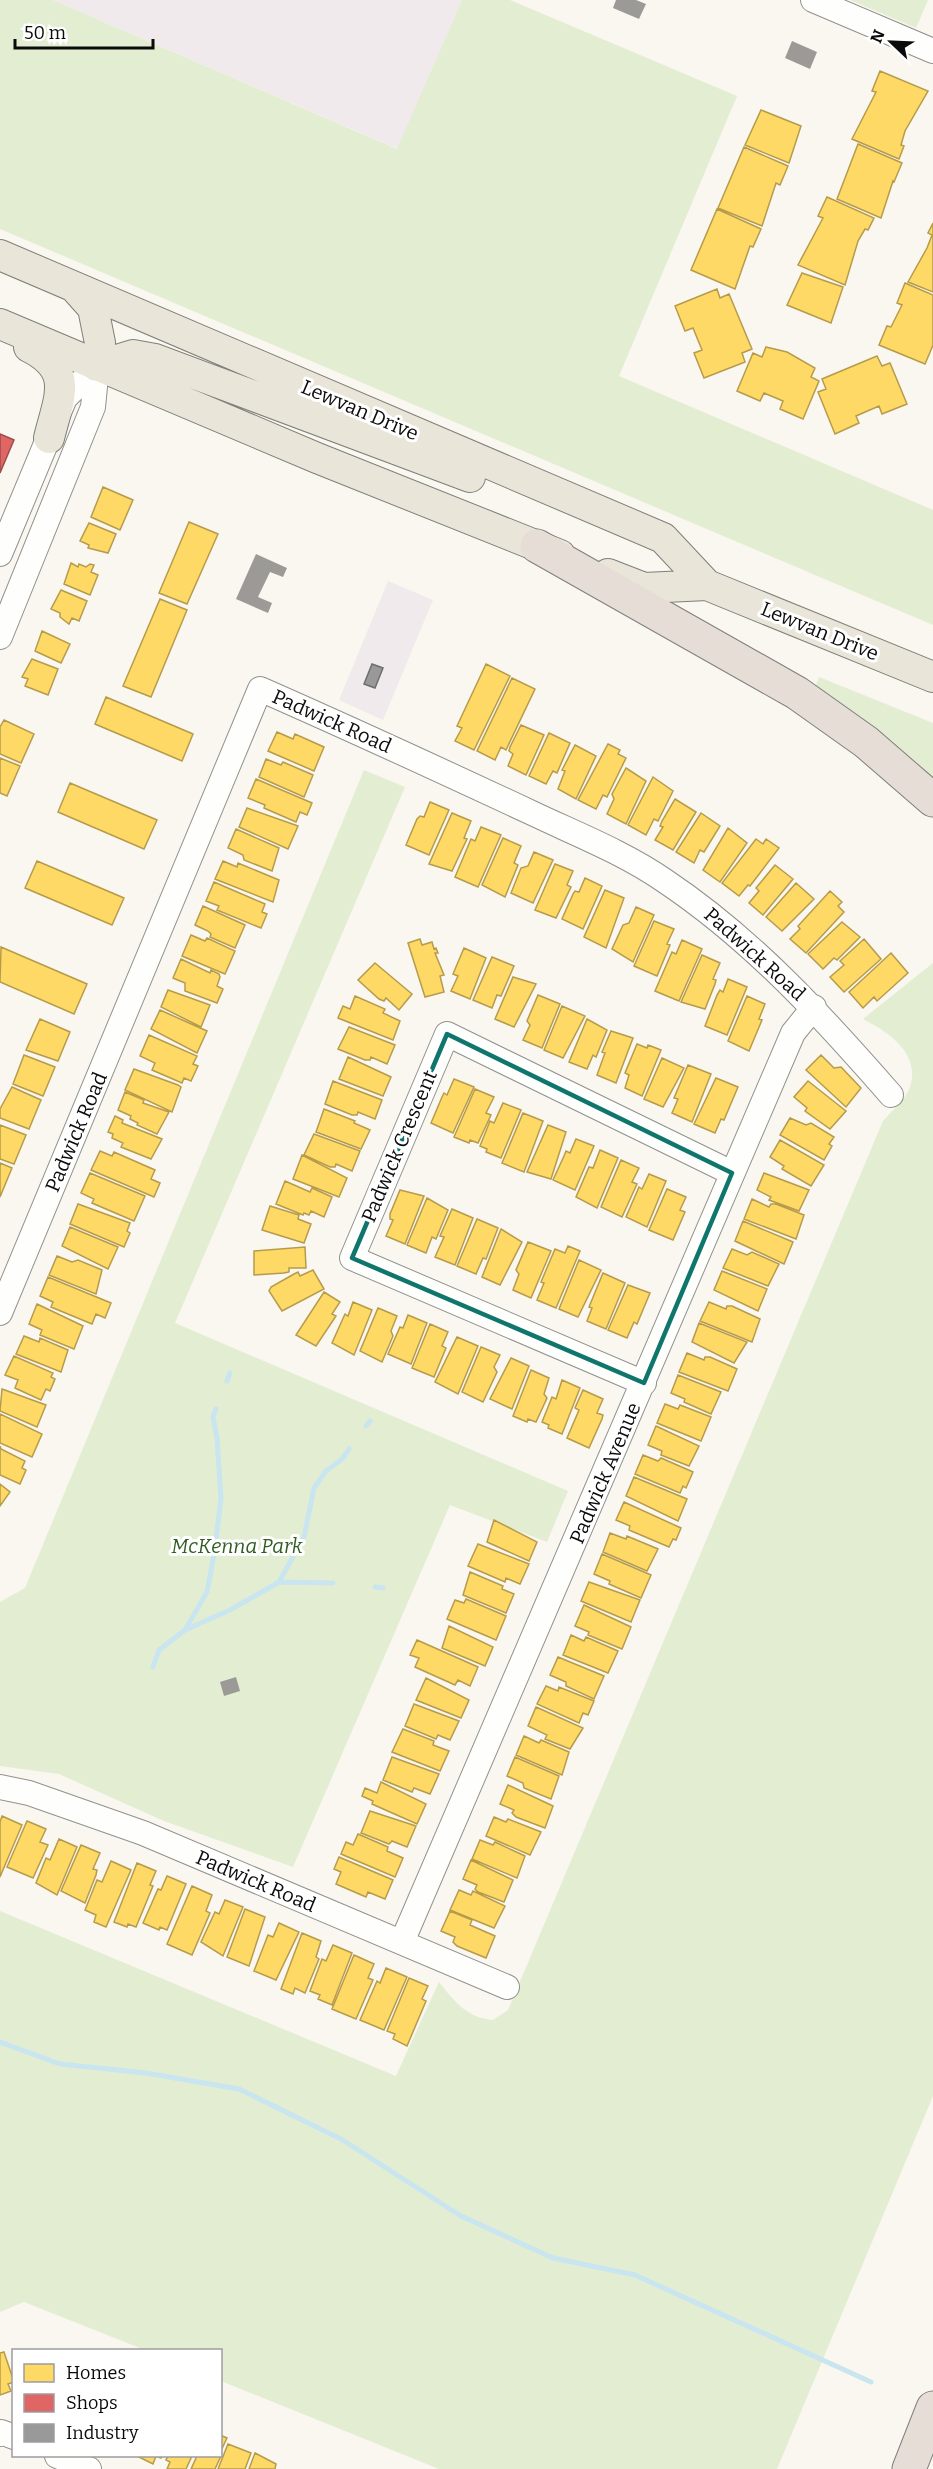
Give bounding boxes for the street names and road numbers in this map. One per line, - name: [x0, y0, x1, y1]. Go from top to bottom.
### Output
- street label: Lewvan Drive: [298, 375, 422, 445]
- street label: Lewvan Drive: [758, 596, 882, 666]
- street label: Padwick Road: [269, 684, 395, 758]
- street label: Padwick Road: [699, 902, 811, 1006]
- street label: Padwick Crescent: [356, 1066, 442, 1226]
- street label: Padwick Road: [40, 1068, 112, 1196]
- street label: Padwick Avenue: [564, 1399, 646, 1547]
- street label: Padwick Road: [192, 1845, 320, 1917]

